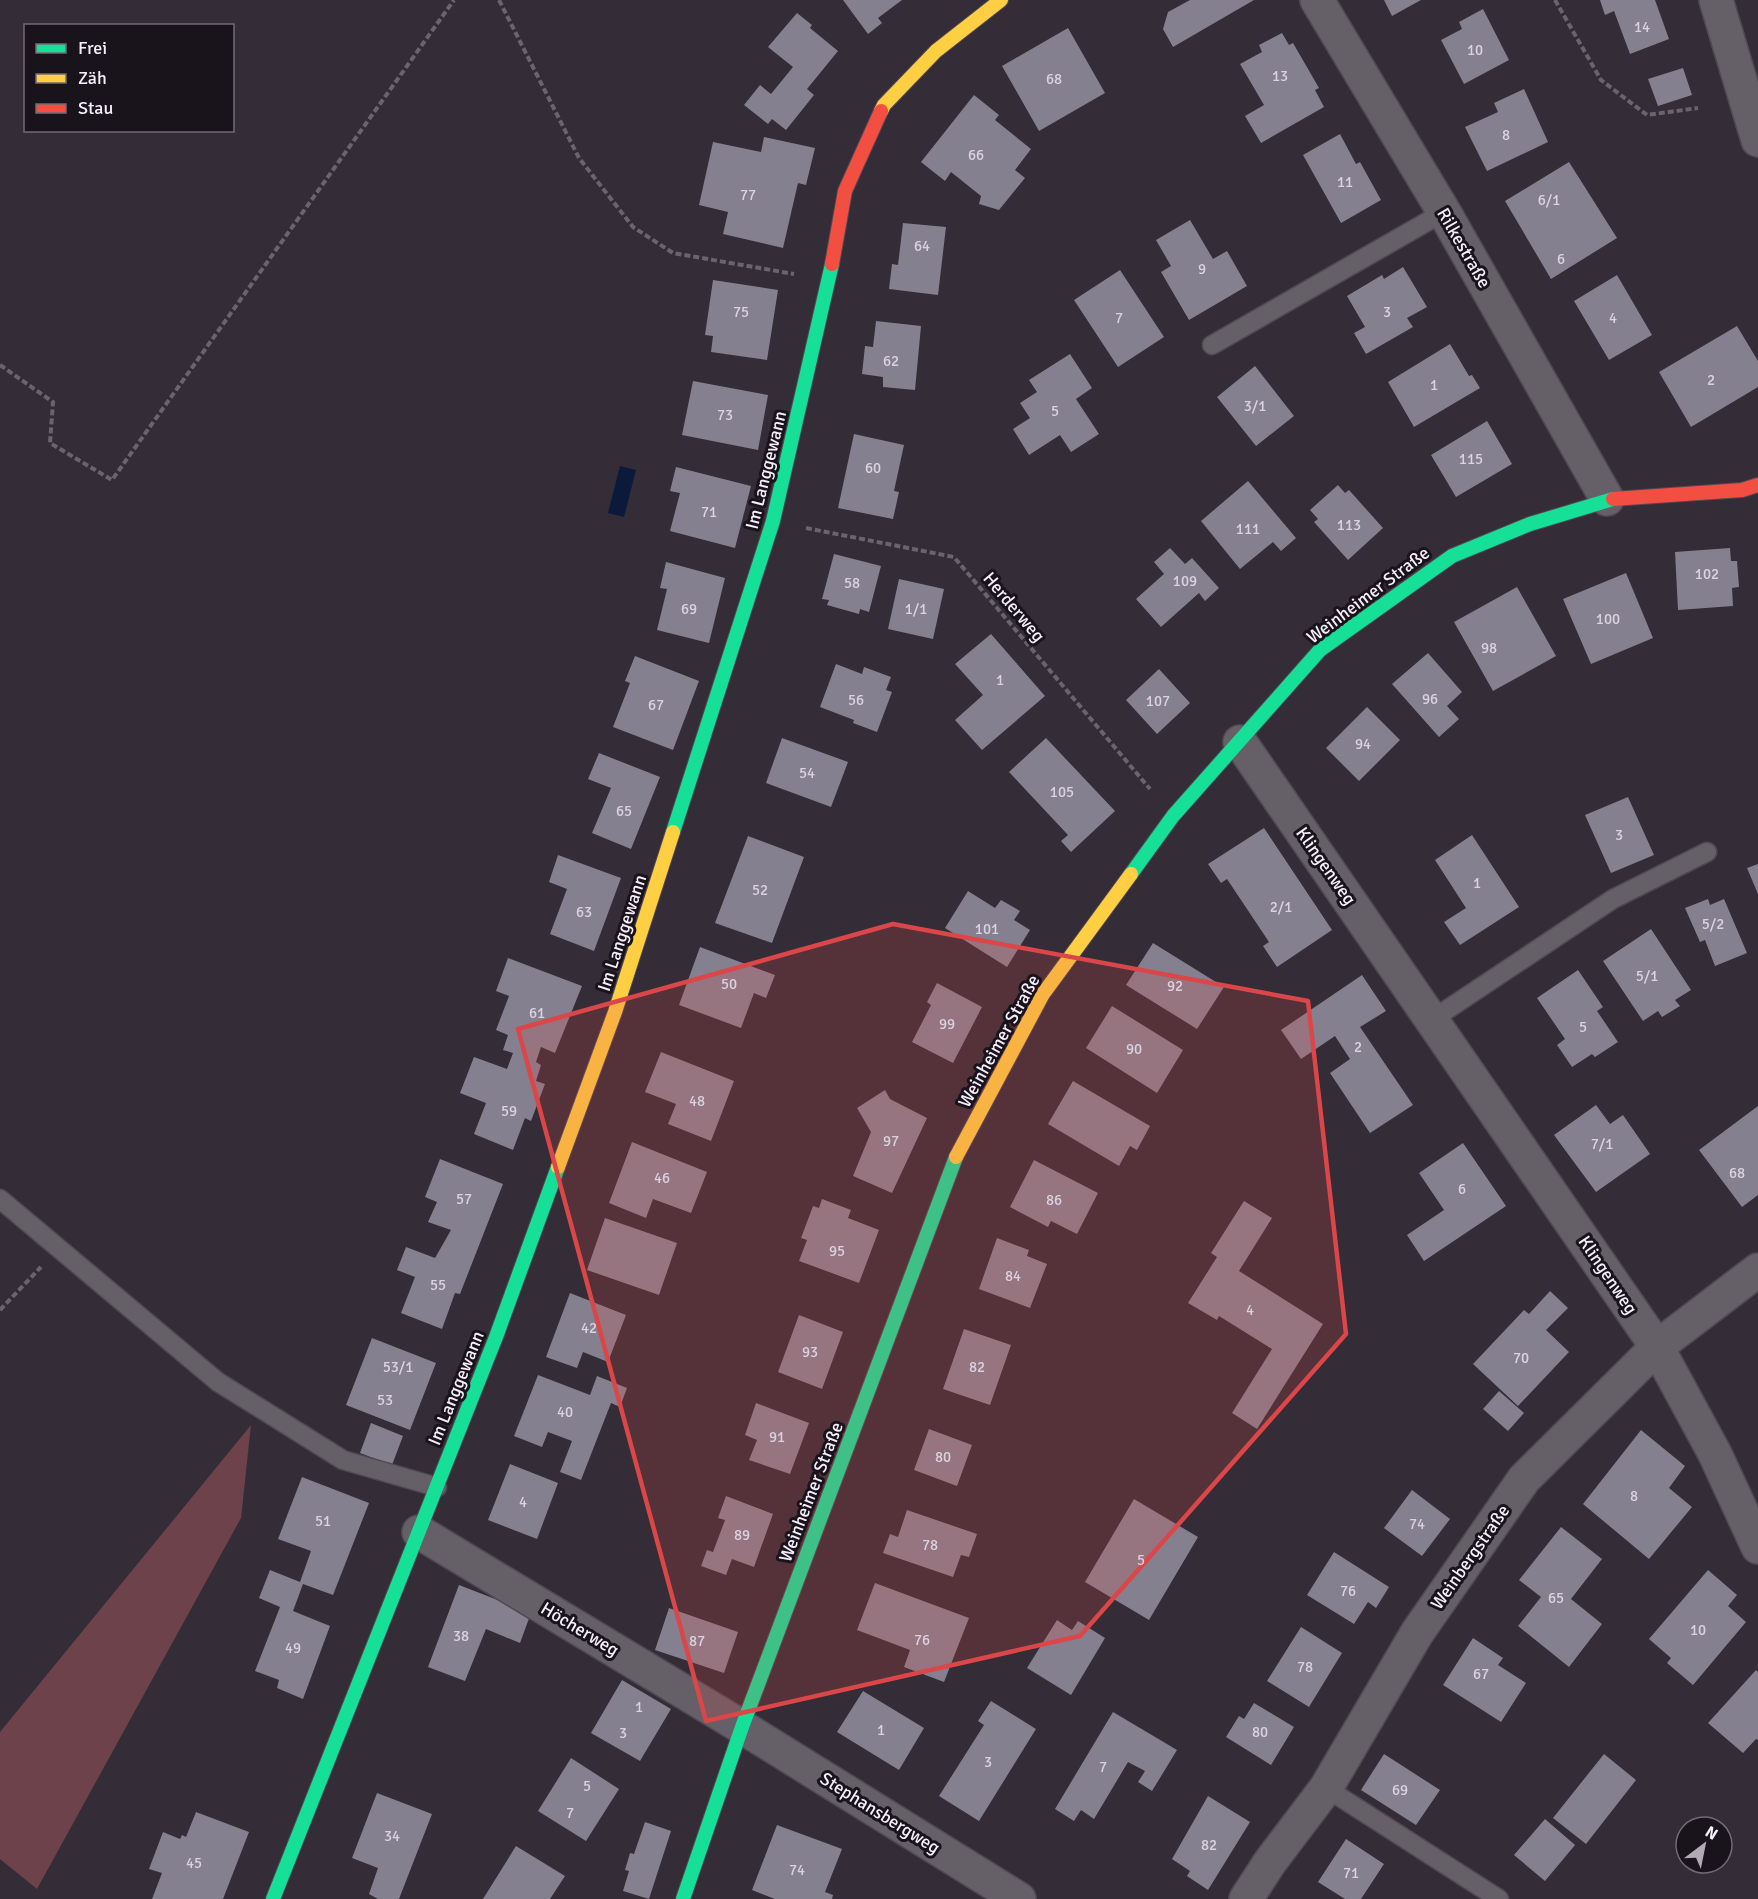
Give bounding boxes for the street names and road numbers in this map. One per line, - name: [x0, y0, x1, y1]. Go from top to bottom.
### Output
- street label: Rilkestraße: [1432, 204, 1496, 292]
- street label: Im Langgewann: [741, 409, 791, 531]
- street label: Weinheimer Straße: [1302, 542, 1434, 648]
- street label: Herderweg: [978, 568, 1050, 646]
- street label: Klingenweg: [1291, 823, 1361, 909]
- street label: Im Langgewann: [593, 872, 651, 994]
- street label: Weinheimer Straße: [953, 971, 1045, 1111]
- street label: Klingenweg: [1574, 1232, 1642, 1318]
- street label: Im Langgewann: [423, 1328, 489, 1448]
- street label: Weinheimer Straße: [774, 1419, 848, 1565]
- street label: Weinbergstraße: [1426, 1500, 1514, 1614]
- street label: Höcherweg: [537, 1597, 623, 1661]
- street label: Stephansbergweg: [816, 1767, 944, 1859]

